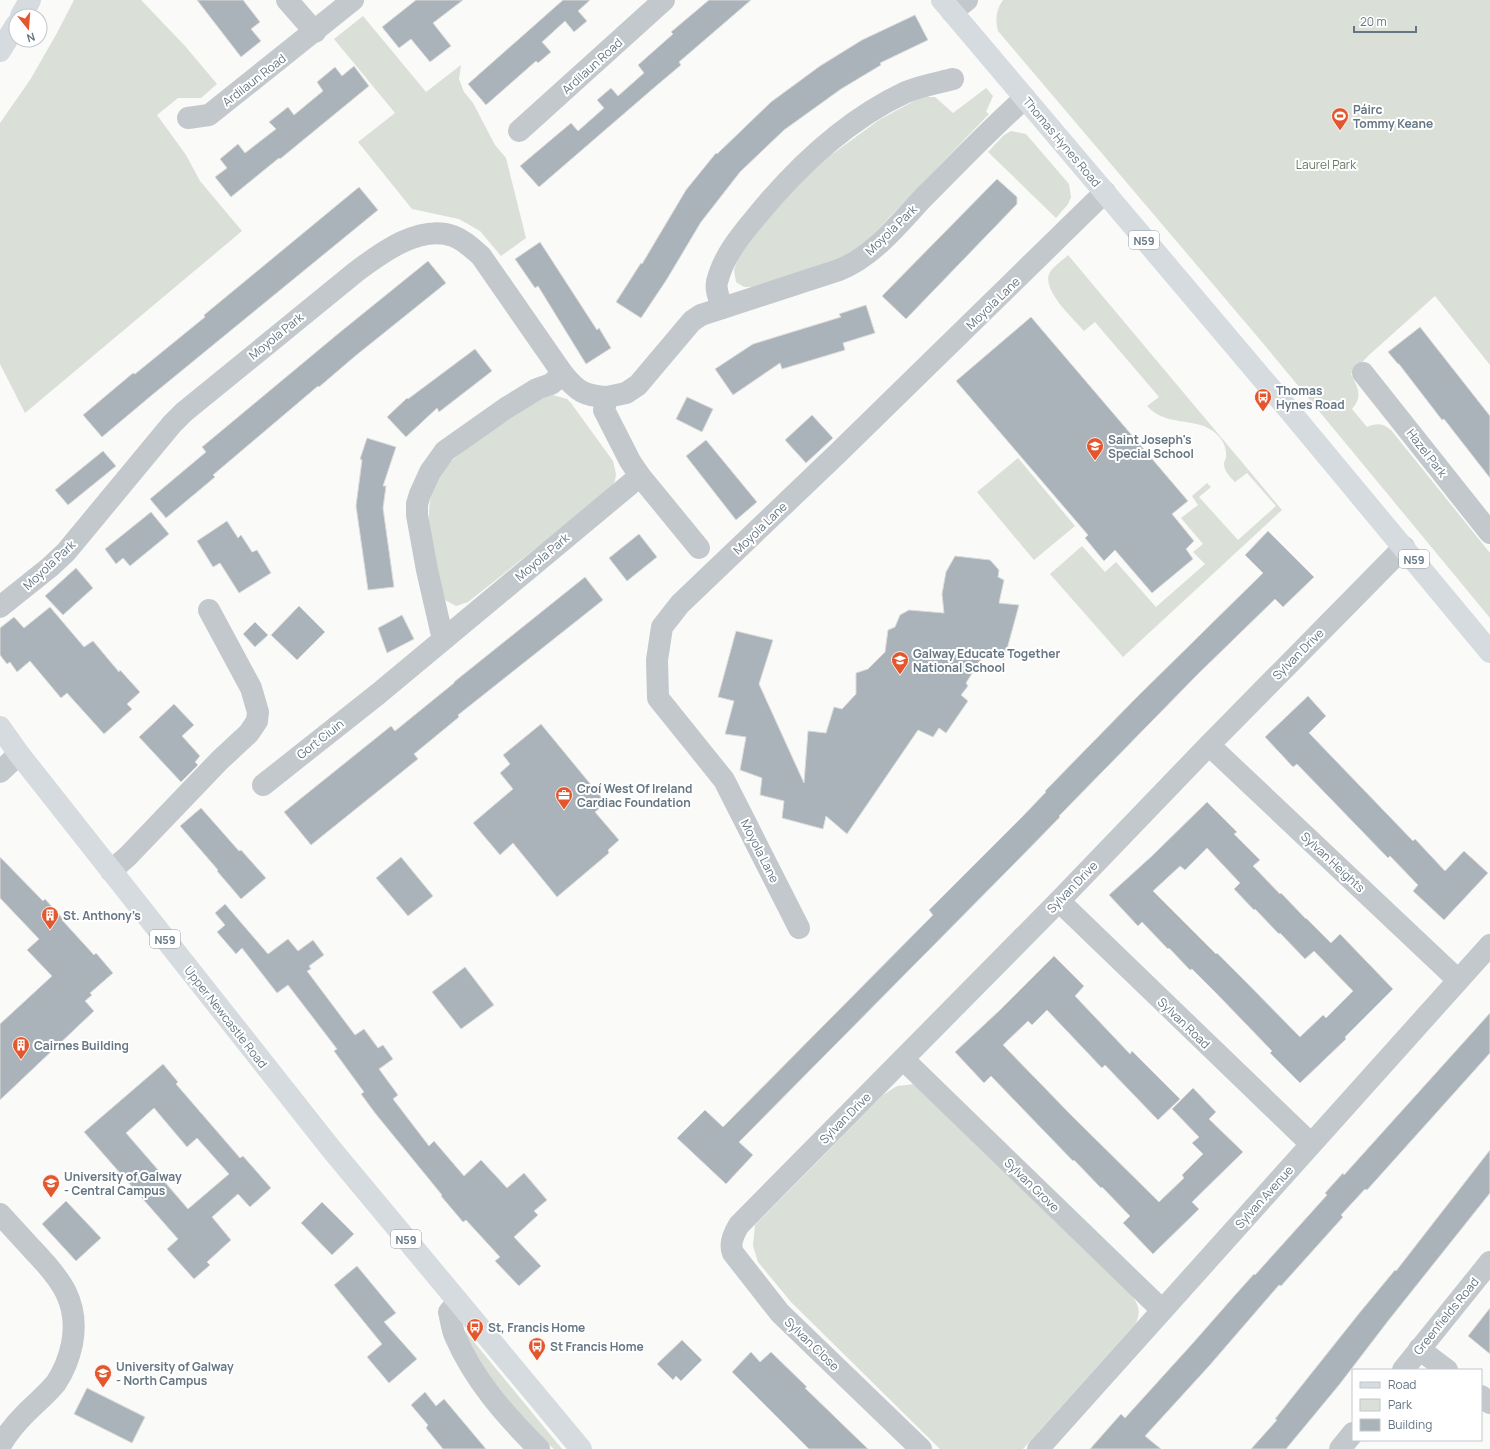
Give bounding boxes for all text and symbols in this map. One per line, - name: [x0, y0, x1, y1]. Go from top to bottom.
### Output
- north arrow: [8, 8, 48, 48]
- scale bar: [1354, 8, 1416, 34]
- text: 20 m: [1360, 13, 1387, 30]
- text: N: [25, 30, 37, 46]
- street label: Ardilaun Road: [558, 34, 626, 98]
- street label: Ardilaun Road: [219, 50, 289, 110]
- street label: Thomas Hynes Road: [1019, 93, 1105, 191]
- place label: Páirc Tommy Keane: [1353, 101, 1433, 132]
- sports icon: Páirc Tommy Keane: [1330, 106, 1350, 131]
- park label: Laurel Park: [1296, 156, 1357, 173]
- street label: Moyola Park: [861, 200, 921, 259]
- road number: N59: [1129, 231, 1159, 249]
- street label: Moyola Lane: [962, 273, 1024, 333]
- street label: Moyola Park: [245, 308, 308, 363]
- place label: Thomas Hynes Road: [1276, 382, 1345, 413]
- bus stop icon: Thomas Hynes Road: [1253, 387, 1273, 412]
- street label: Hazel Park: [1403, 425, 1452, 481]
- place label: Saint Joseph's Special School: [1108, 431, 1194, 462]
- school or university icon: Saint Joseph's Special School: [1085, 436, 1105, 461]
- street label: Moyola Lane: [729, 498, 791, 558]
- street label: Moyola Park: [511, 529, 574, 585]
- street label: Moyola Park: [19, 536, 80, 594]
- road number: N59: [1399, 550, 1429, 568]
- street label: Sylvan Drive: [1269, 625, 1327, 683]
- place label: Galway Educate Together National School: [913, 645, 1060, 676]
- school or university icon: Galway Educate Together National School: [890, 650, 910, 675]
- street label: Gort Ciuin: [293, 715, 347, 763]
- place label: Croí West Of Ireland Cardiac Foundation: [577, 780, 692, 811]
- office icon: Croí West Of Ireland Cardiac Foundation: [554, 785, 574, 810]
- street label: Moyola Lane: [737, 816, 783, 886]
- street label: Sylvan Heights: [1297, 828, 1369, 896]
- street label: Sylvan Drive: [1043, 857, 1101, 917]
- building icon: St. Anthony’s: [40, 905, 60, 930]
- place label: St. Anthony’s: [63, 907, 141, 924]
- road number: N59: [150, 930, 180, 948]
- street label: Upper Newcastle Road: [181, 962, 271, 1072]
- street label: Sylvan Road: [1154, 994, 1214, 1052]
- building icon: Cairnes Building: [11, 1035, 31, 1060]
- place label: Cairnes Building: [34, 1037, 129, 1054]
- street label: Sylvan Drive: [816, 1089, 874, 1147]
- street label: Sylvan Grove: [1001, 1154, 1063, 1216]
- street label: Sylvan Avenue: [1231, 1162, 1297, 1232]
- place label: University of Galway - Central Campus: [64, 1168, 182, 1199]
- school or university icon: University of Galway - Central Campus: [41, 1173, 61, 1198]
- road number: N59: [391, 1230, 421, 1248]
- street label: Greenfields Road: [1410, 1274, 1482, 1358]
- street label: Sylvan Close: [781, 1314, 843, 1374]
- bus stop icon: St, Francis Home: [465, 1317, 485, 1342]
- place label: St, Francis Home: [488, 1319, 585, 1336]
- bus stop icon: St Francis Home: [527, 1336, 547, 1361]
- place label: St Francis Home: [550, 1338, 644, 1355]
- place label: University of Galway - North Campus: [116, 1358, 234, 1389]
- school or university icon: University of Galway - North Campus: [93, 1363, 113, 1388]
- legend: [1352, 1369, 1482, 1441]
- text: Road: [1388, 1376, 1416, 1393]
- text: Park: [1388, 1396, 1413, 1413]
- text: Building: [1388, 1416, 1432, 1433]

